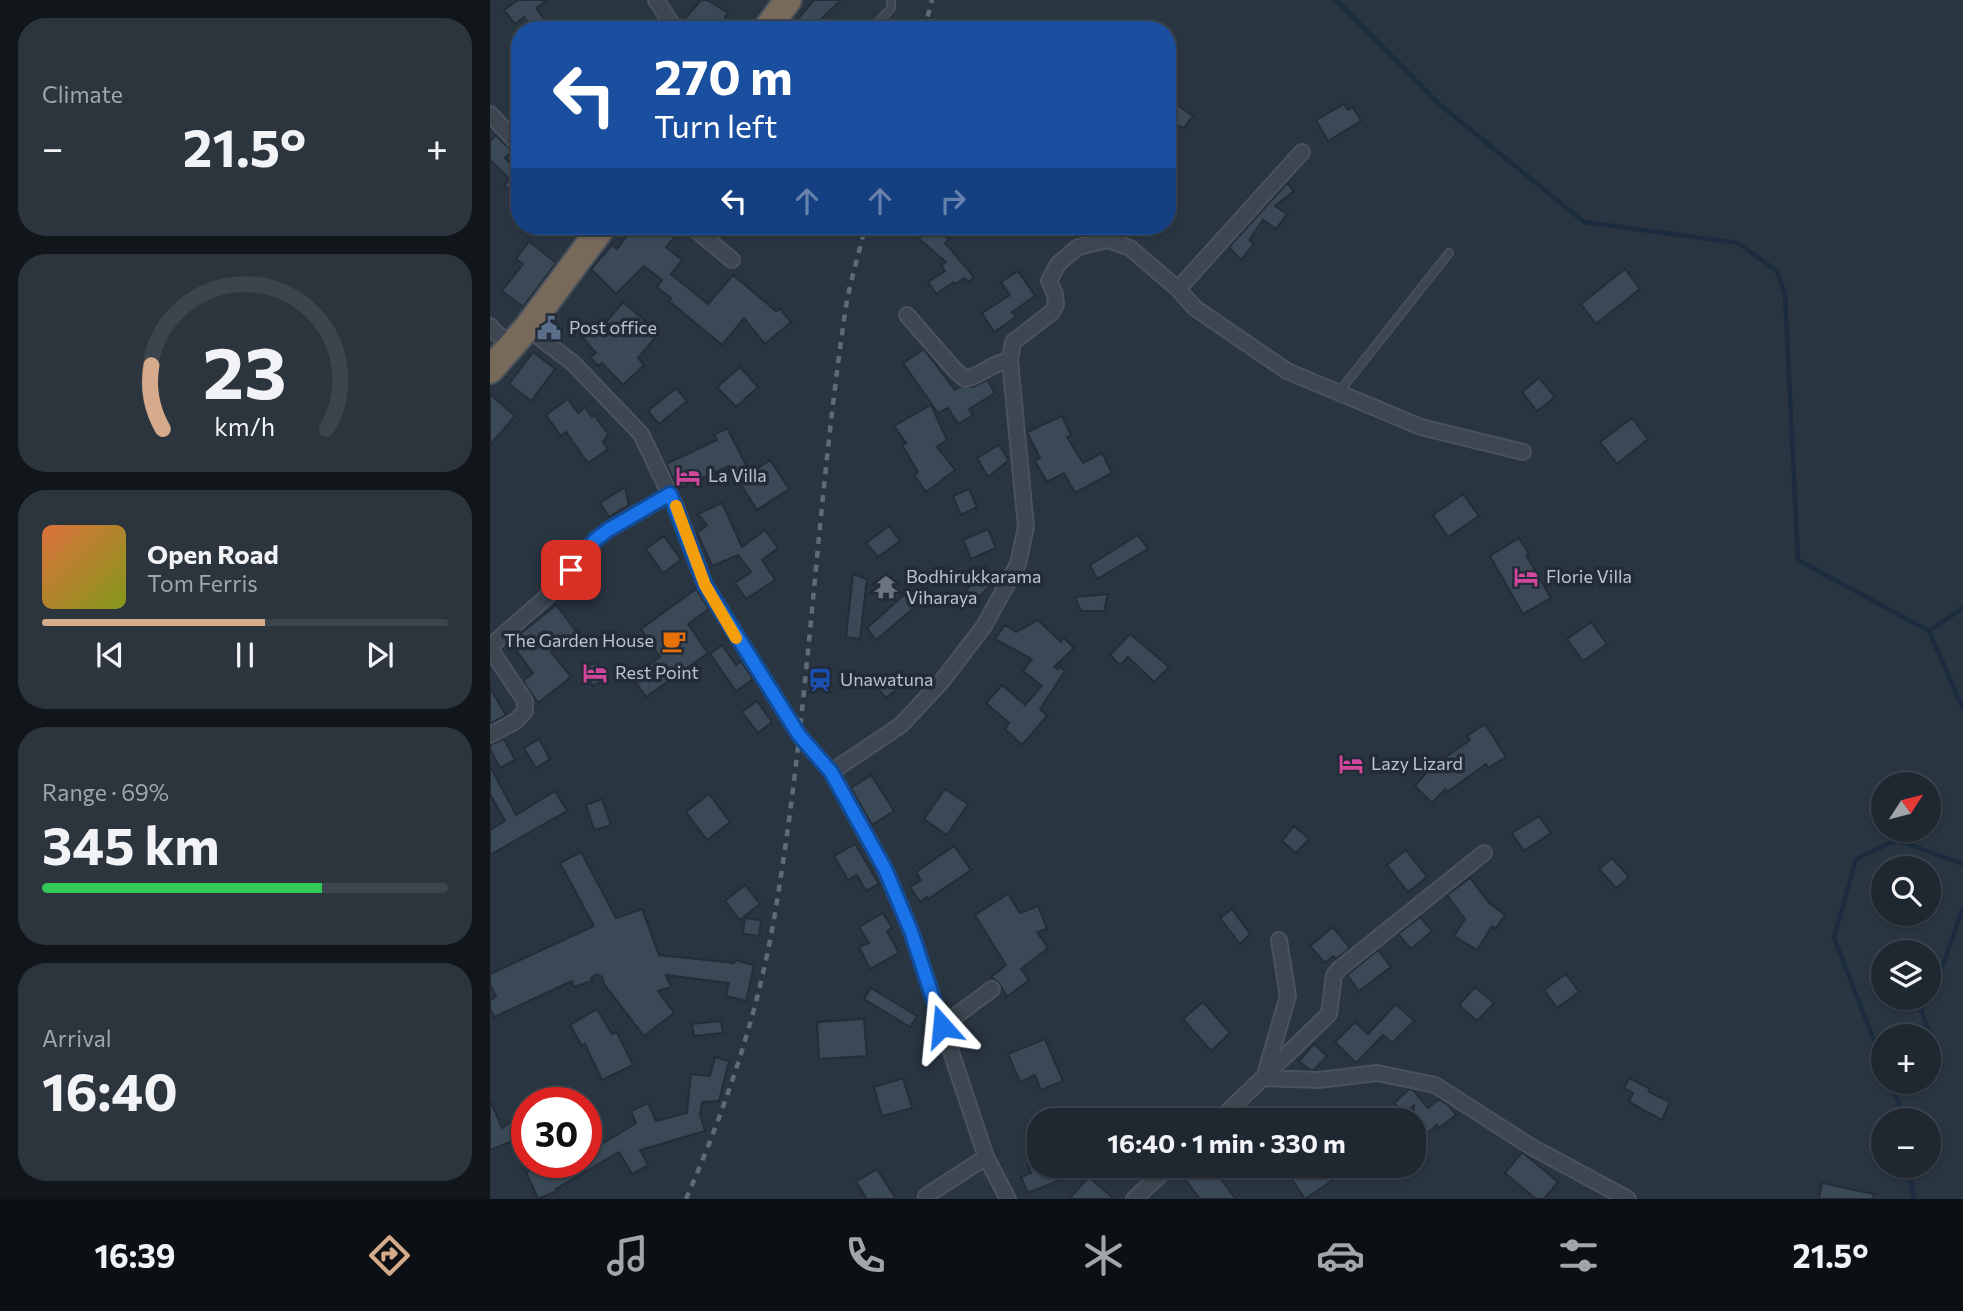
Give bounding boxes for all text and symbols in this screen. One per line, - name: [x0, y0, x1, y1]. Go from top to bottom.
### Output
- text: 270 m: [654, 45, 793, 105]
- icon: left: [539, 49, 630, 140]
- text: Climate: [42, 80, 123, 108]
- text: Turn left: [654, 105, 778, 145]
- text: 21.5°: [183, 114, 306, 178]
- text: −: [42, 123, 64, 170]
- text: +: [426, 123, 448, 170]
- icon: left: [715, 182, 753, 220]
- icon: ahead: [788, 182, 826, 220]
- icon: ahead: [861, 182, 899, 220]
- icon: right: [934, 182, 972, 220]
- public building icon: Post office: [535, 314, 563, 342]
- place label: Post office: [569, 316, 657, 338]
- text: 23: [203, 326, 287, 415]
- text: km/h: [215, 411, 275, 441]
- hotel icon: La Villa: [674, 462, 702, 490]
- place label: La Villa: [708, 464, 767, 486]
- text: Open Road: [147, 538, 279, 569]
- pin: [541, 540, 601, 600]
- icon: arrive: [552, 551, 590, 589]
- hotel icon: Florie Villa: [1512, 563, 1540, 591]
- place label: Bodhirukkarama Viharaya: [906, 565, 1041, 608]
- place label: Florie Villa: [1546, 565, 1632, 587]
- text: Tom Ferris: [147, 569, 258, 597]
- temple icon: Bodhirukkarama Viharaya: [872, 573, 900, 601]
- cafe icon: The Garden House: [660, 627, 688, 655]
- place label: The Garden House: [504, 629, 654, 651]
- icon: previous: [91, 636, 129, 674]
- icon: pause: [226, 636, 264, 674]
- icon: next: [361, 636, 399, 674]
- hotel icon: Rest Point: [581, 659, 609, 687]
- place label: Rest Point: [615, 661, 699, 683]
- station icon: Unawatuna: [806, 666, 834, 694]
- place label: Unawatuna: [840, 668, 933, 690]
- hotel icon: Lazy Lizard: [1337, 750, 1365, 778]
- place label: Lazy Lizard: [1371, 752, 1463, 774]
- north arrow: [1871, 772, 1941, 842]
- map controls: [1871, 772, 1941, 1178]
- text: Range · 69%: [42, 778, 169, 806]
- text: 345 km: [42, 812, 220, 876]
- button: search: [1871, 856, 1941, 926]
- button: layers: [1871, 940, 1941, 1010]
- position arrow: [905, 989, 979, 1063]
- text: Arrival: [42, 1024, 112, 1052]
- button: +: [1871, 1024, 1941, 1094]
- text: 16:40: [42, 1058, 178, 1122]
- speed limit sign: 30: [511, 1087, 602, 1178]
- button: −: [1871, 1108, 1941, 1178]
- text: 16:40 · 1 min · 330 m: [1107, 1127, 1346, 1158]
- icon: directions: [365, 1231, 414, 1280]
- icon: music: [603, 1231, 652, 1280]
- icon: phone: [841, 1231, 890, 1280]
- icon: climate: [1079, 1231, 1128, 1280]
- icon: car: [1316, 1231, 1365, 1280]
- icon: filters: [1554, 1231, 1603, 1280]
- text: 16:39: [94, 1235, 176, 1275]
- text: 21.5°: [1792, 1235, 1868, 1275]

